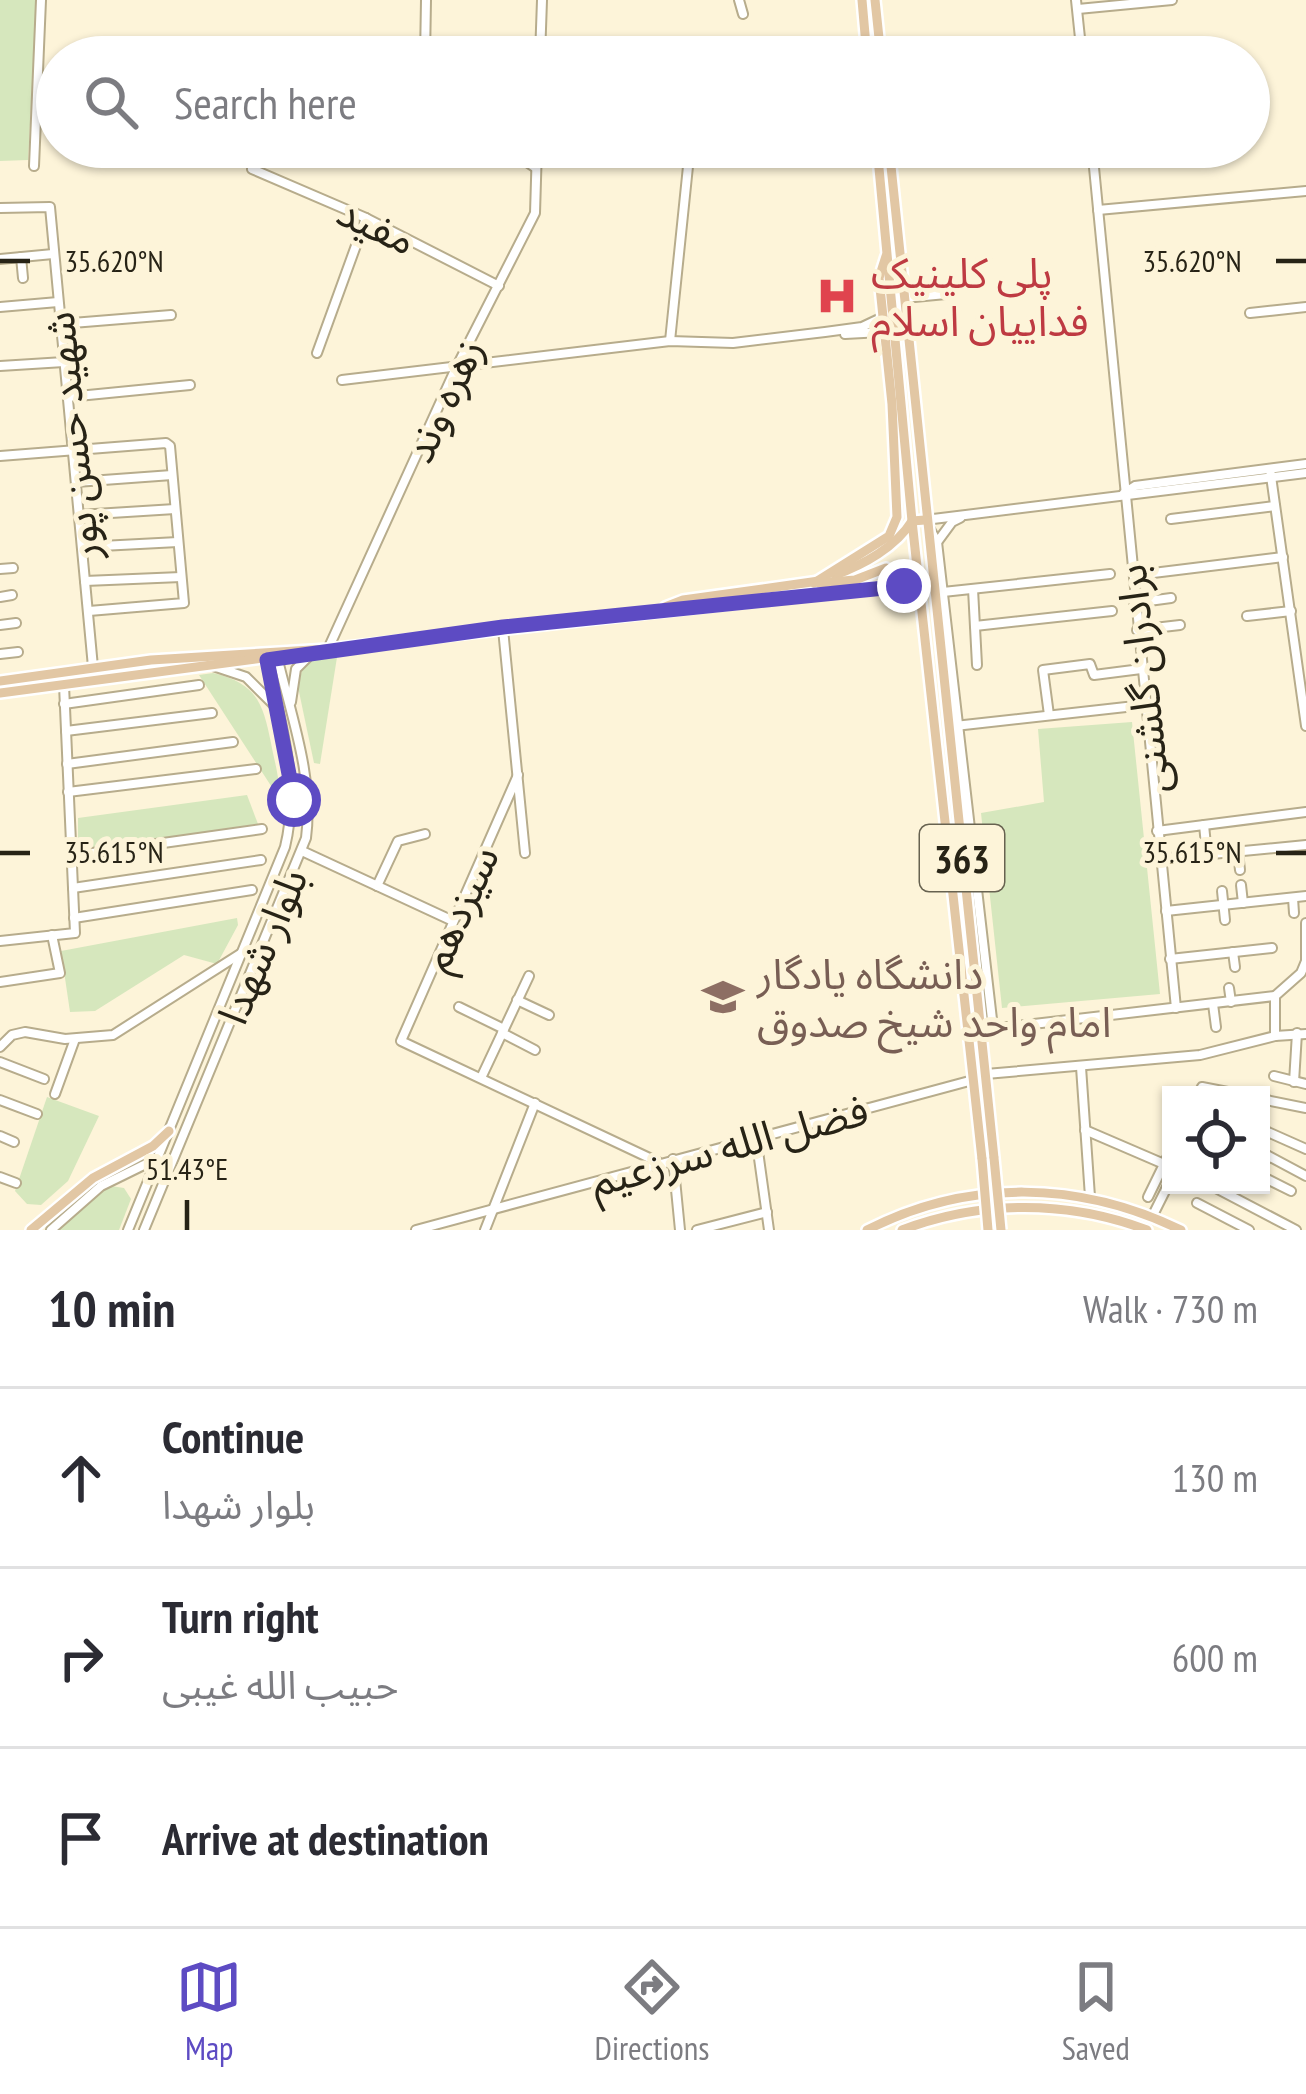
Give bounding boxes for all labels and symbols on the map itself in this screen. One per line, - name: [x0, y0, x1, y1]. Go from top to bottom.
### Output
- street label: مفید: [329, 183, 425, 267]
- text: 35.620°N: [64, 241, 164, 280]
- text: 35.620°N: [1142, 241, 1242, 280]
- place label: پلی کلینیک فداییان اسلام: [871, 245, 1089, 353]
- hospital icon: پلی کلینیک فداییان اسلام: [814, 273, 860, 319]
- street label: شهید حسن پور: [31, 309, 112, 565]
- street label: زهره وند: [390, 329, 496, 471]
- route end: [877, 559, 931, 613]
- street label: برادران گلشنی: [1103, 562, 1181, 796]
- route start: [267, 773, 321, 827]
- road number: 363: [920, 825, 1004, 891]
- text: 35.615°N: [64, 832, 164, 871]
- text: 35.615°N: [1142, 832, 1242, 871]
- street label: سیزدهم: [407, 837, 515, 981]
- street label: بلوار شهدا: [205, 859, 319, 1033]
- place label: دانشگاه یادگار امام واحد شیخ صدوق: [755, 946, 1112, 1054]
- school or university icon: دانشگاه یادگار امام واحد شیخ صدوق: [700, 974, 746, 1020]
- street label: فضل الله سرزعیم: [584, 1082, 875, 1213]
- text: 51.43°E: [146, 1149, 228, 1188]

